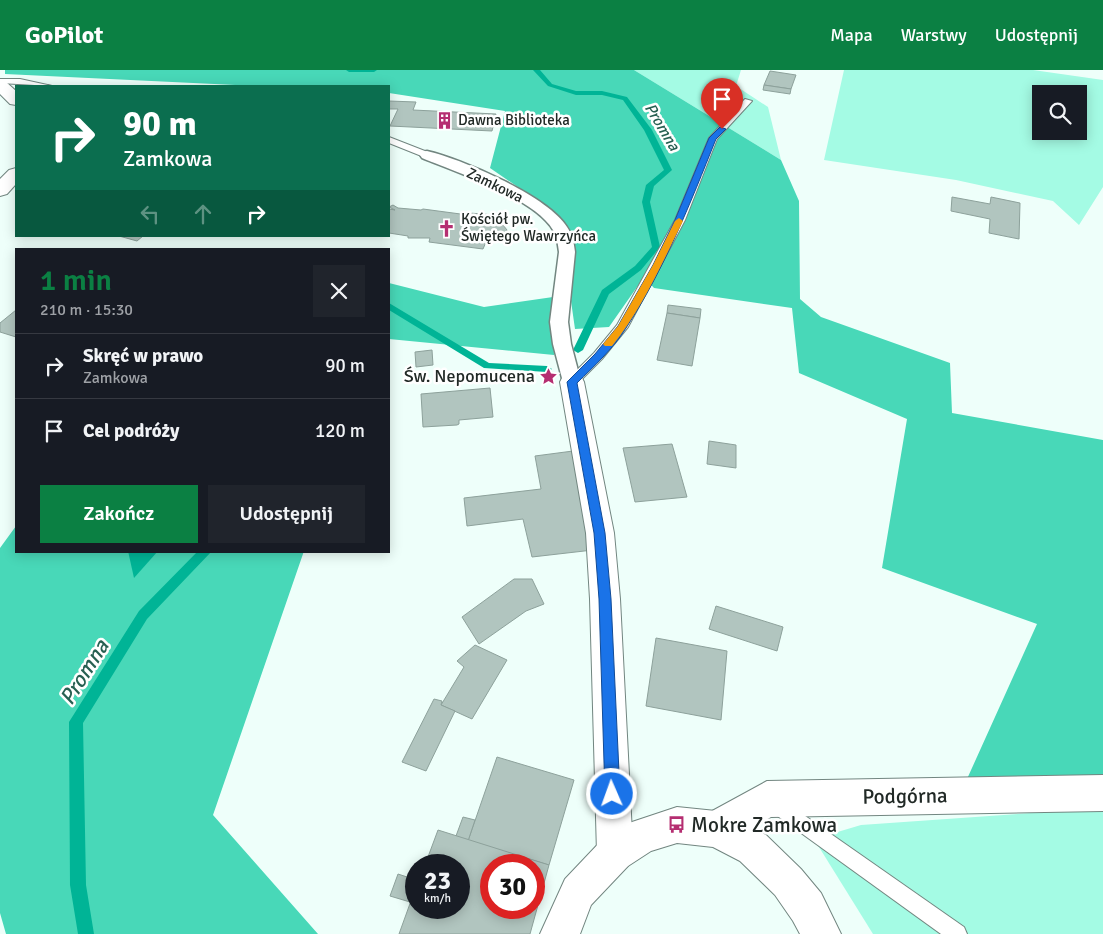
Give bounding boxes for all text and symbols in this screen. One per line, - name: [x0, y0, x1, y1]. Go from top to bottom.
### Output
- text: GoPilot: [25, 20, 103, 50]
- text: Mapa: [830, 24, 873, 46]
- text: Warstwy: [901, 24, 967, 46]
- text: Udostępnij: [995, 24, 1078, 46]
- pin: [701, 78, 743, 129]
- icon: arrive: [708, 85, 736, 113]
- map controls: [1032, 85, 1087, 140]
- button: search: [1032, 85, 1087, 140]
- water label: Promna: [640, 99, 685, 155]
- text: 90 m: [123, 102, 197, 145]
- icon: right: [40, 105, 105, 170]
- building icon: Dawna Biblioteka: [434, 110, 454, 130]
- place label: Dawna Biblioteka: [458, 111, 570, 129]
- text: Zamkowa: [123, 145, 212, 172]
- street label: Zamkowa: [464, 164, 526, 206]
- icon: left: [136, 200, 164, 228]
- icon: ahead: [189, 200, 217, 228]
- icon: right: [242, 200, 270, 228]
- place label: Kościół pw. Świętego Wawrzyńca: [461, 210, 596, 245]
- church icon: Kościół pw. Świętego Wawrzyńca: [437, 218, 457, 238]
- text: 1 min: [40, 262, 112, 299]
- button: close: [313, 265, 365, 317]
- text: 210 m · 15:30: [40, 300, 133, 320]
- text: Skręć w prawo: [83, 344, 203, 368]
- icon: right: [40, 352, 68, 380]
- text: 90 m: [325, 354, 365, 378]
- place label: Św. Nepomucena: [404, 365, 535, 387]
- place icon: Św. Nepomucena: [539, 366, 559, 386]
- text: Zamkowa: [83, 368, 148, 388]
- icon: arrive: [40, 417, 68, 445]
- text: Cel podróży: [83, 419, 179, 443]
- text: 120 m: [315, 419, 365, 443]
- button: Zakończ: [40, 485, 198, 543]
- button: Udostępnij: [208, 485, 365, 543]
- water label: Promna: [53, 634, 115, 710]
- position arrow: [585, 767, 637, 819]
- street label: Podgórna: [862, 782, 948, 810]
- place label: Mokre Zamkowa: [691, 812, 837, 838]
- bus stop icon: Mokre Zamkowa: [667, 815, 687, 835]
- speed limit sign: 30: [480, 854, 545, 919]
- text: 23: [424, 865, 451, 896]
- text: km/h: [424, 891, 451, 906]

